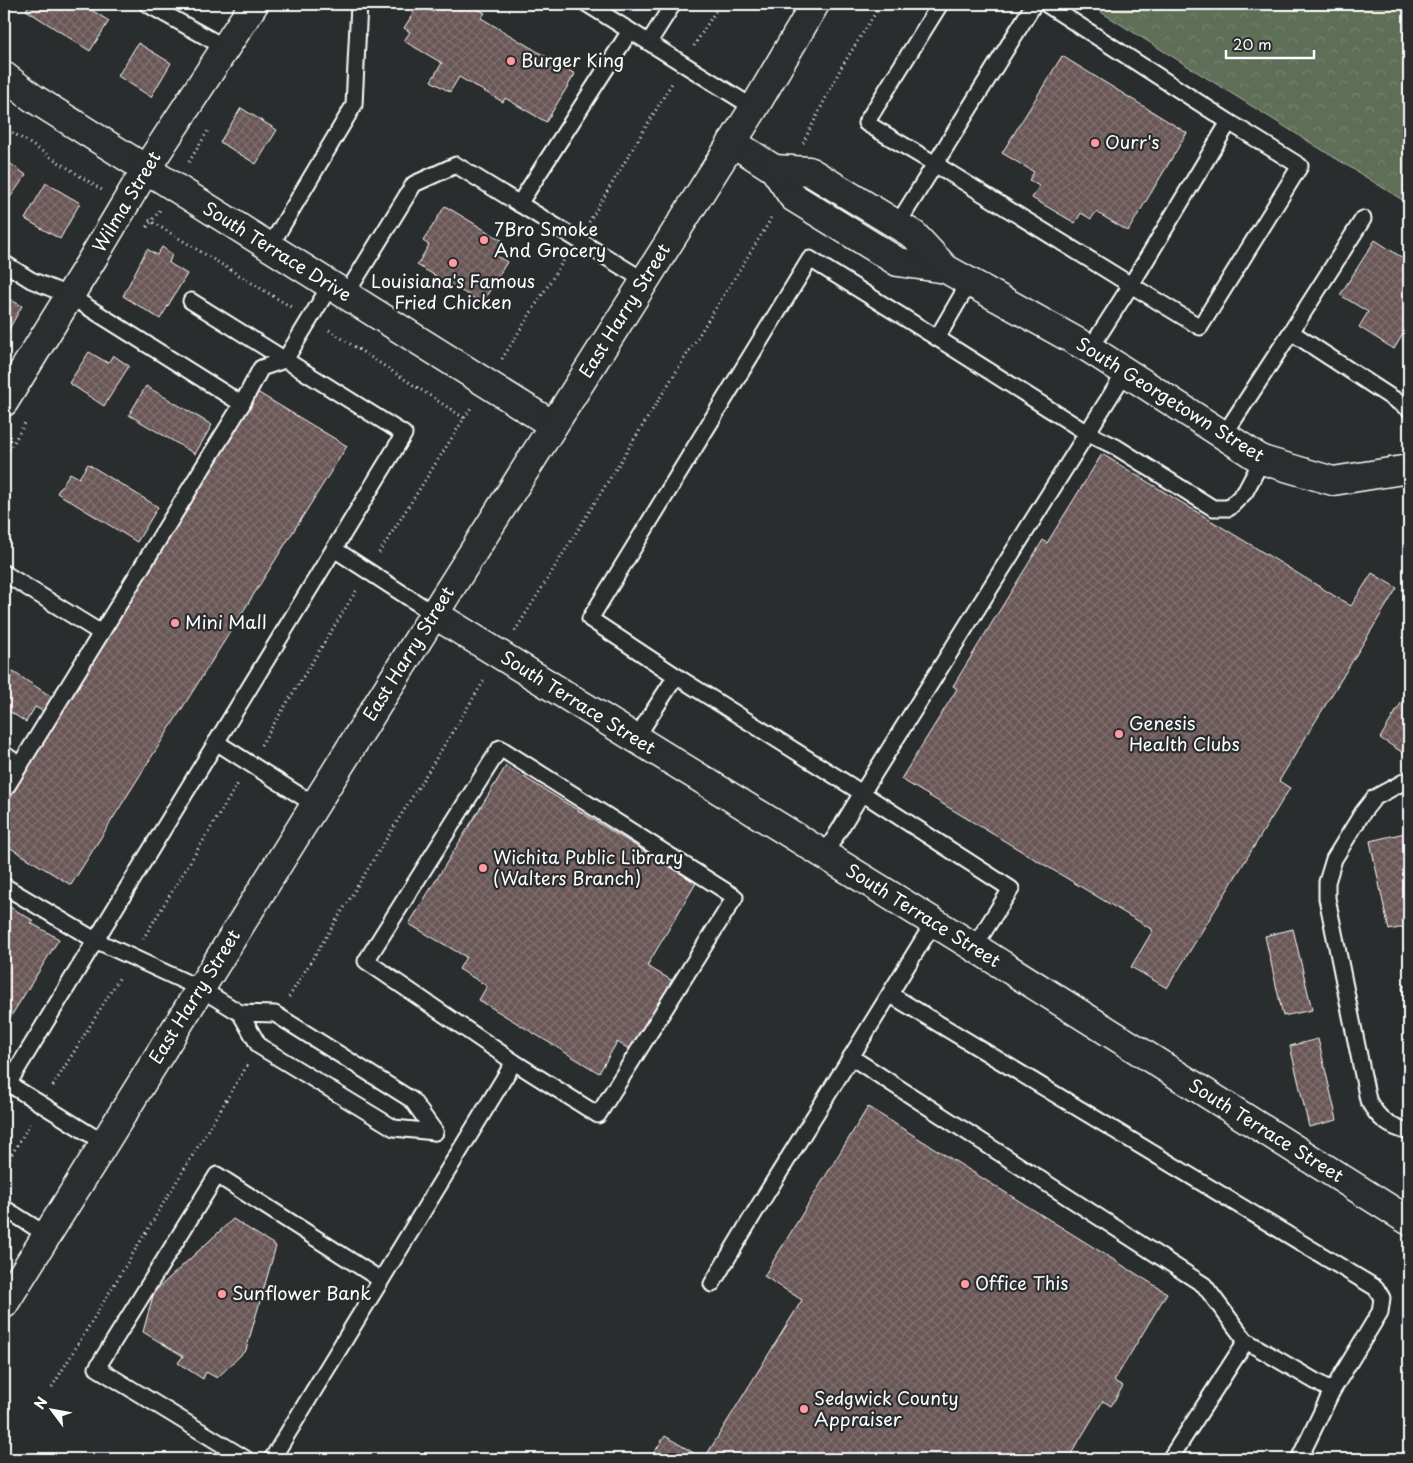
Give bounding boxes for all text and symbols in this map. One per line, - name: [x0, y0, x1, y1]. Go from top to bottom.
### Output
- scale bar: [1226, 28, 1313, 60]
- text: 20 m: [1233, 32, 1272, 55]
- place label: Burger King: [521, 46, 624, 73]
- marker: Burger King: [505, 55, 517, 67]
- place label: Ourr's: [1105, 128, 1160, 155]
- marker: Ourr's: [1089, 137, 1101, 149]
- street label: Wilma Street: [85, 145, 167, 257]
- street label: South Terrace Drive: [198, 194, 357, 307]
- place label: 7Bro Smoke And Grocery: [494, 215, 606, 263]
- marker: 7Bro Smoke And Grocery: [478, 234, 490, 246]
- street label: East Harry Street: [571, 238, 676, 383]
- marker: Louisiana's Famous Fried Chicken: [447, 257, 459, 269]
- place label: Louisiana's Famous Fried Chicken: [371, 267, 535, 315]
- street label: South Georgetown Street: [1072, 330, 1270, 468]
- street label: East Harry Street: [355, 581, 460, 726]
- place label: Mini Mall: [185, 608, 267, 635]
- marker: Mini Mall: [169, 617, 181, 629]
- street label: South Terrace Street: [496, 643, 661, 760]
- place label: Genesis Health Clubs: [1129, 709, 1240, 757]
- marker: Genesis Health Clubs: [1113, 728, 1125, 740]
- place label: Wichita Public Library (Walters Branch): [493, 843, 683, 891]
- street label: South Terrace Street: [841, 856, 1006, 973]
- marker: Wichita Public Library (Walters Branch): [477, 862, 489, 874]
- street label: East Harry Street: [141, 924, 246, 1069]
- street label: South Terrace Street: [1184, 1071, 1349, 1188]
- place label: Office This: [975, 1269, 1068, 1296]
- marker: Office This: [959, 1278, 971, 1290]
- place label: Sunflower Bank: [232, 1279, 371, 1306]
- marker: Sunflower Bank: [216, 1288, 228, 1300]
- place label: Sedgwick County Appraiser: [814, 1384, 959, 1432]
- north arrow: [28, 1386, 78, 1436]
- text: N: [29, 1393, 52, 1413]
- marker: Sedgwick County Appraiser: [798, 1403, 810, 1415]

